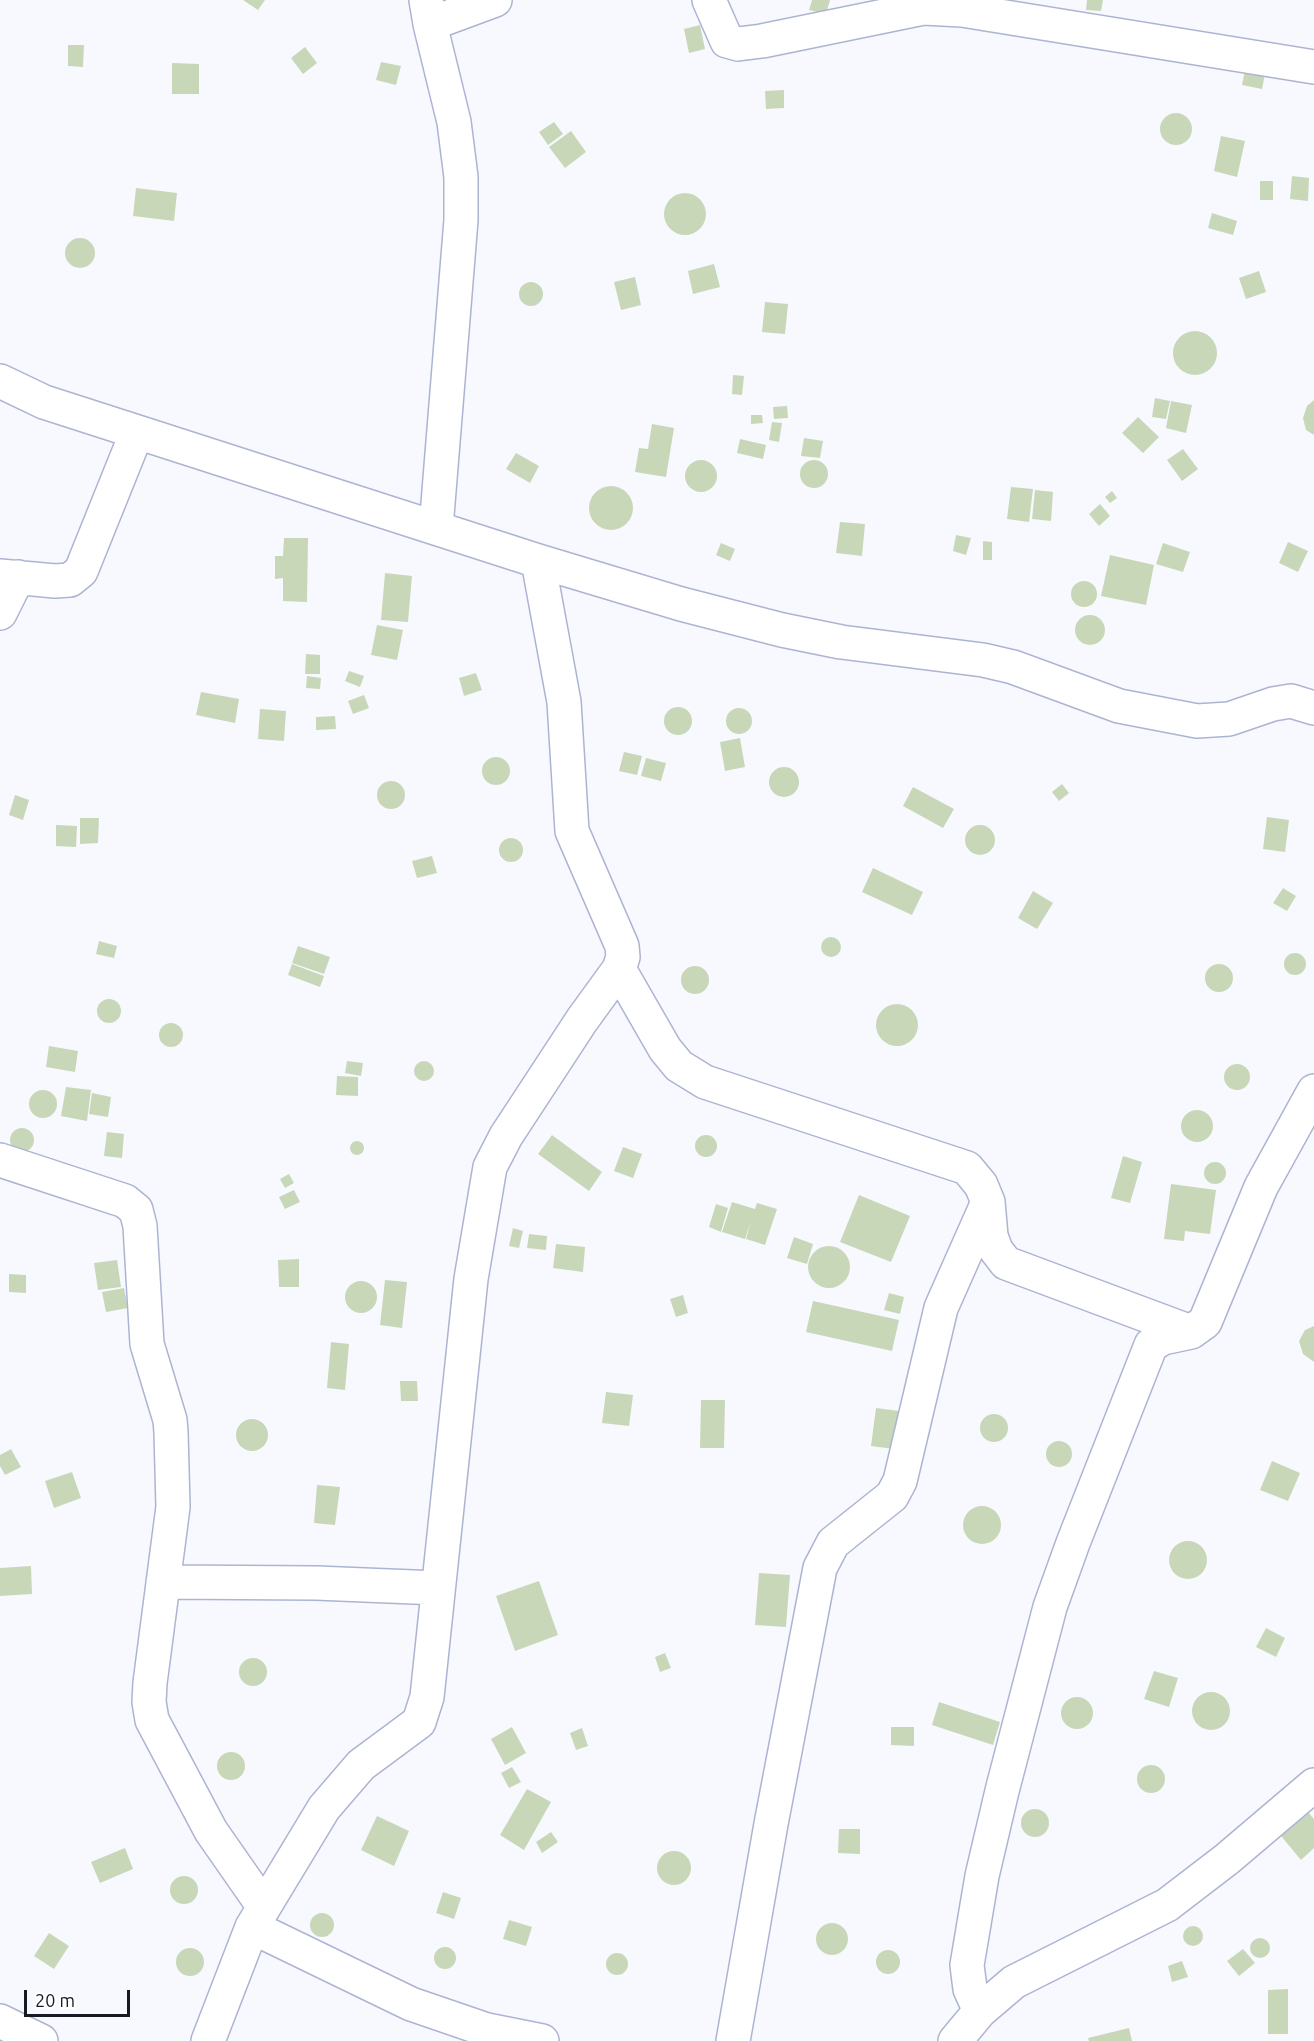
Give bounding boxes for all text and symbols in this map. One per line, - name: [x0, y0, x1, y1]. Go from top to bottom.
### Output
- scale bar: [27, 1978, 134, 2016]
- text: 20 m: [35, 1990, 75, 2010]

